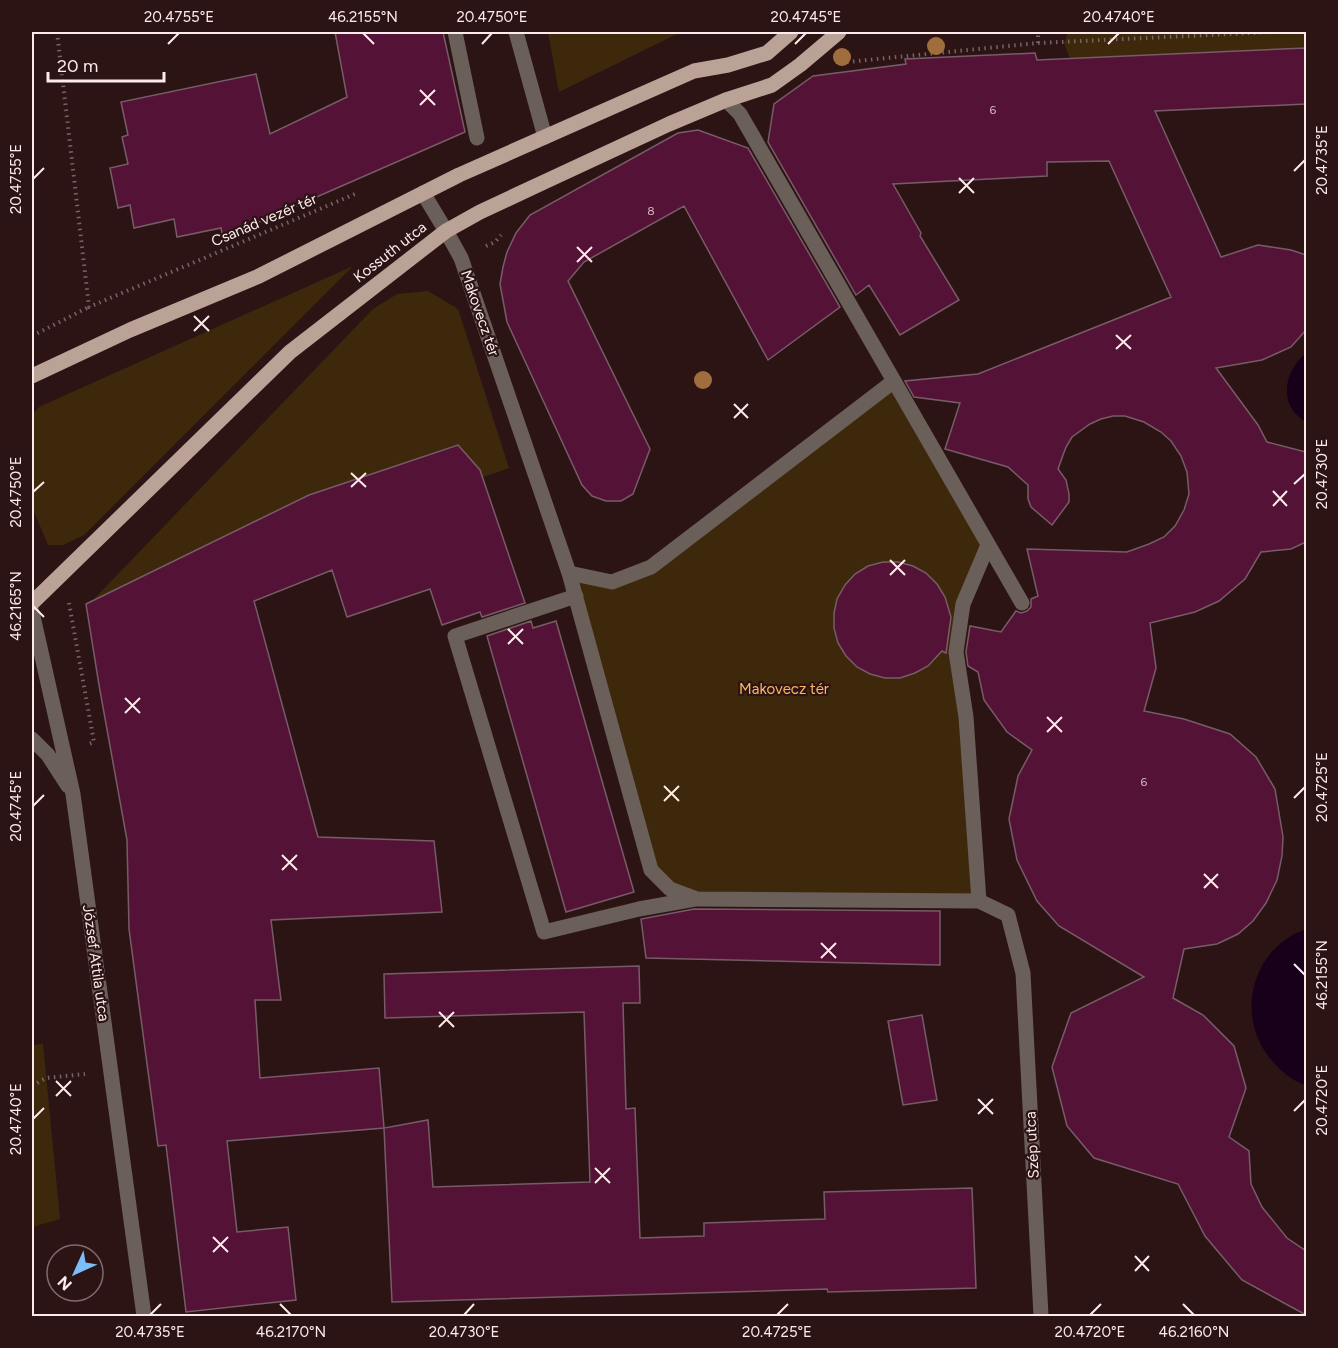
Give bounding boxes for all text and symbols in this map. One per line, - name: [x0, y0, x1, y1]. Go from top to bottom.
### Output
- text: 20.4755°E: [144, 8, 214, 26]
- text: 46.2155°N: [328, 8, 398, 26]
- text: 20.4750°E: [456, 8, 528, 26]
- text: 20.4745°E: [771, 8, 841, 26]
- text: 20.4740°E: [1083, 8, 1155, 26]
- scale bar: [48, 45, 164, 83]
- text: 20 m: [57, 55, 98, 77]
- house number: 6: [990, 103, 997, 117]
- text: 20.4735°E: [1313, 125, 1331, 195]
- text: 20.4755°E: [7, 144, 25, 214]
- street label: Csanád vezér tér: [208, 190, 320, 250]
- house number: 8: [647, 204, 655, 218]
- street label: Kossuth utca: [350, 218, 430, 286]
- street label: Makovecz tér: [457, 268, 503, 358]
- text: 20.4730°E: [1313, 439, 1331, 509]
- text: 20.4750°E: [7, 456, 25, 528]
- text: 46.2165°N: [7, 571, 25, 641]
- park label: Makovecz tér: [739, 680, 829, 698]
- text: 20.4725°E: [1313, 752, 1331, 822]
- text: 20.4745°E: [7, 771, 25, 841]
- house number: 6: [1141, 775, 1148, 789]
- street label: József Attila utca: [79, 904, 113, 1022]
- text: 46.2155°N: [1313, 940, 1331, 1010]
- text: 20.4720°E: [1313, 1065, 1331, 1135]
- text: 20.4740°E: [7, 1083, 25, 1155]
- street label: Szép utca: [1021, 1111, 1043, 1179]
- north arrow: [45, 1243, 105, 1303]
- text: N: [54, 1272, 76, 1294]
- text: 20.4735°E: [115, 1323, 185, 1341]
- text: 46.2170°N: [256, 1323, 326, 1341]
- text: 20.4730°E: [429, 1323, 499, 1341]
- text: 20.4725°E: [742, 1323, 812, 1341]
- text: 20.4720°E: [1055, 1323, 1125, 1341]
- text: 46.2160°N: [1159, 1323, 1229, 1341]

